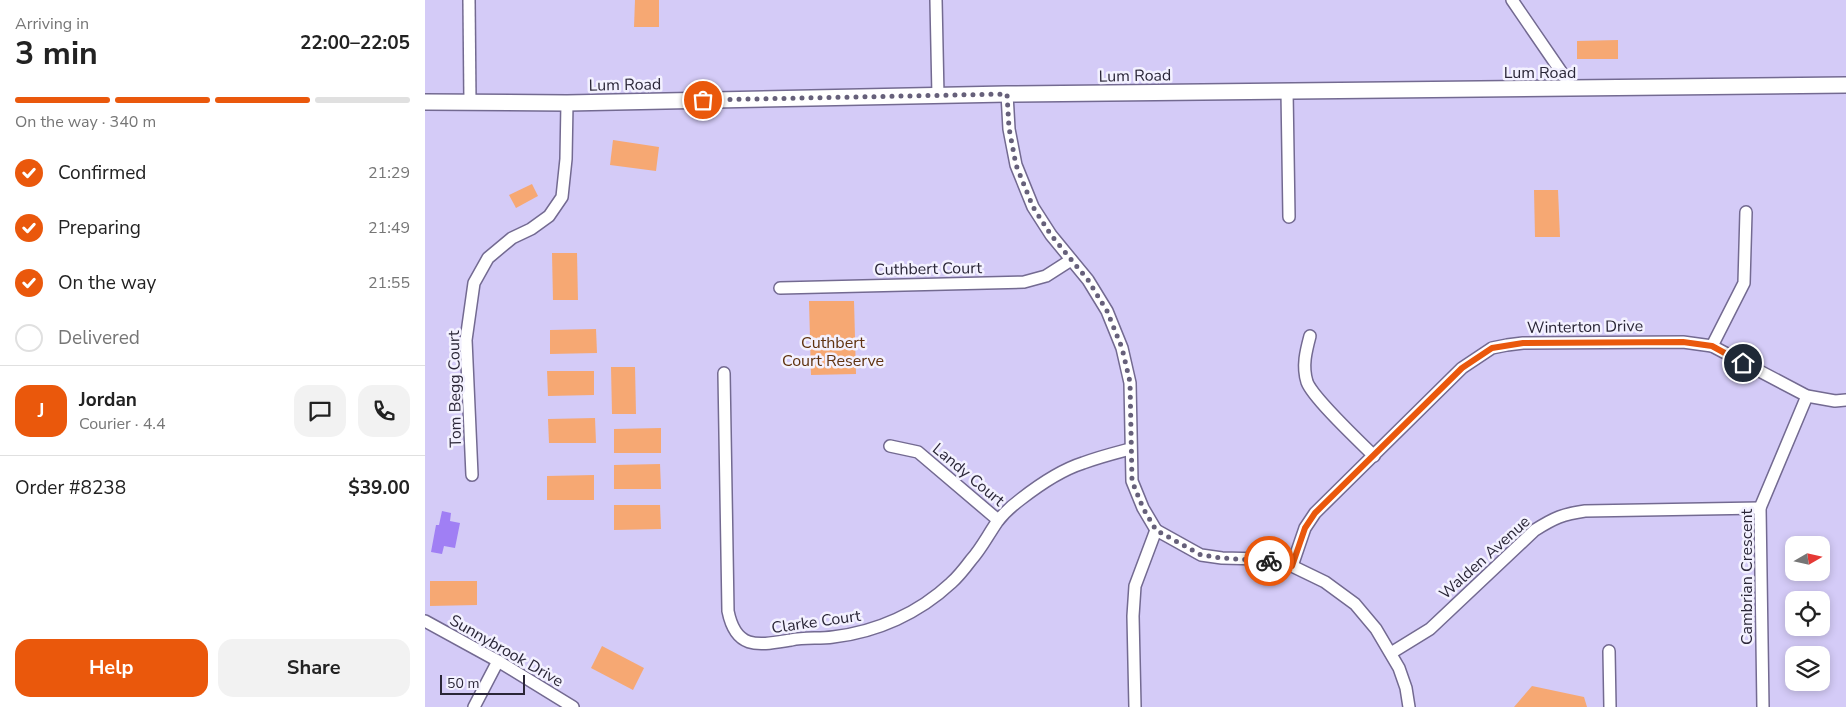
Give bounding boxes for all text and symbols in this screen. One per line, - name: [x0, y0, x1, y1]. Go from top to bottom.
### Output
- text: Arriving in: [15, 13, 89, 35]
- text: 22:00–22:05: [300, 30, 410, 56]
- text: 3 min: [15, 32, 98, 75]
- street label: Lum Road: [1504, 62, 1576, 84]
- street label: Lum Road: [1099, 64, 1171, 88]
- street label: Lum Road: [589, 73, 661, 97]
- pin: [682, 79, 724, 121]
- icon: bag: [689, 86, 717, 114]
- text: On the way · 340 m: [15, 111, 156, 133]
- icon: check: [15, 159, 43, 187]
- text: Confirmed: [58, 160, 146, 186]
- text: 21:29: [368, 162, 410, 184]
- icon: check: [15, 214, 43, 242]
- text: Preparing: [58, 215, 141, 241]
- text: 21:49: [368, 217, 410, 239]
- street label: Cuthbert Court: [874, 257, 982, 281]
- icon: check: [15, 269, 43, 297]
- text: On the way: [58, 270, 156, 296]
- text: 21:55: [368, 272, 410, 294]
- street label: Winterton Drive: [1527, 315, 1643, 339]
- text: Delivered: [58, 325, 140, 351]
- street label: Tom Begg Court: [443, 330, 467, 448]
- park label: Cuthbert Court Reserve: [782, 332, 884, 372]
- pin: [1722, 342, 1764, 384]
- icon: home: [1729, 349, 1757, 377]
- button: chat: [294, 385, 346, 437]
- button: phone: [358, 385, 410, 437]
- text: Jordan: [79, 387, 137, 413]
- text: J: [38, 398, 44, 424]
- text: Courier · 4.4: [79, 413, 165, 435]
- street label: Landy Court: [928, 438, 1009, 512]
- text: Order #8238: [15, 475, 126, 501]
- text: $39.00: [348, 475, 410, 501]
- street label: Cambrian Crescent: [1736, 509, 1758, 645]
- street label: Walden Avenue: [1434, 511, 1535, 605]
- courier: [1244, 536, 1294, 586]
- north arrow: [1785, 536, 1830, 581]
- map controls: [1785, 536, 1830, 691]
- icon: bike: [1255, 547, 1283, 575]
- button: locate: [1785, 591, 1830, 636]
- street label: Clarke Court: [770, 605, 863, 639]
- street label: Sunnybrook Drive: [446, 609, 567, 692]
- button: Help: [15, 639, 208, 697]
- button: Share: [218, 639, 410, 697]
- button: layers: [1785, 646, 1830, 691]
- scale bar: [440, 672, 525, 695]
- text: 50 m: [447, 674, 479, 693]

